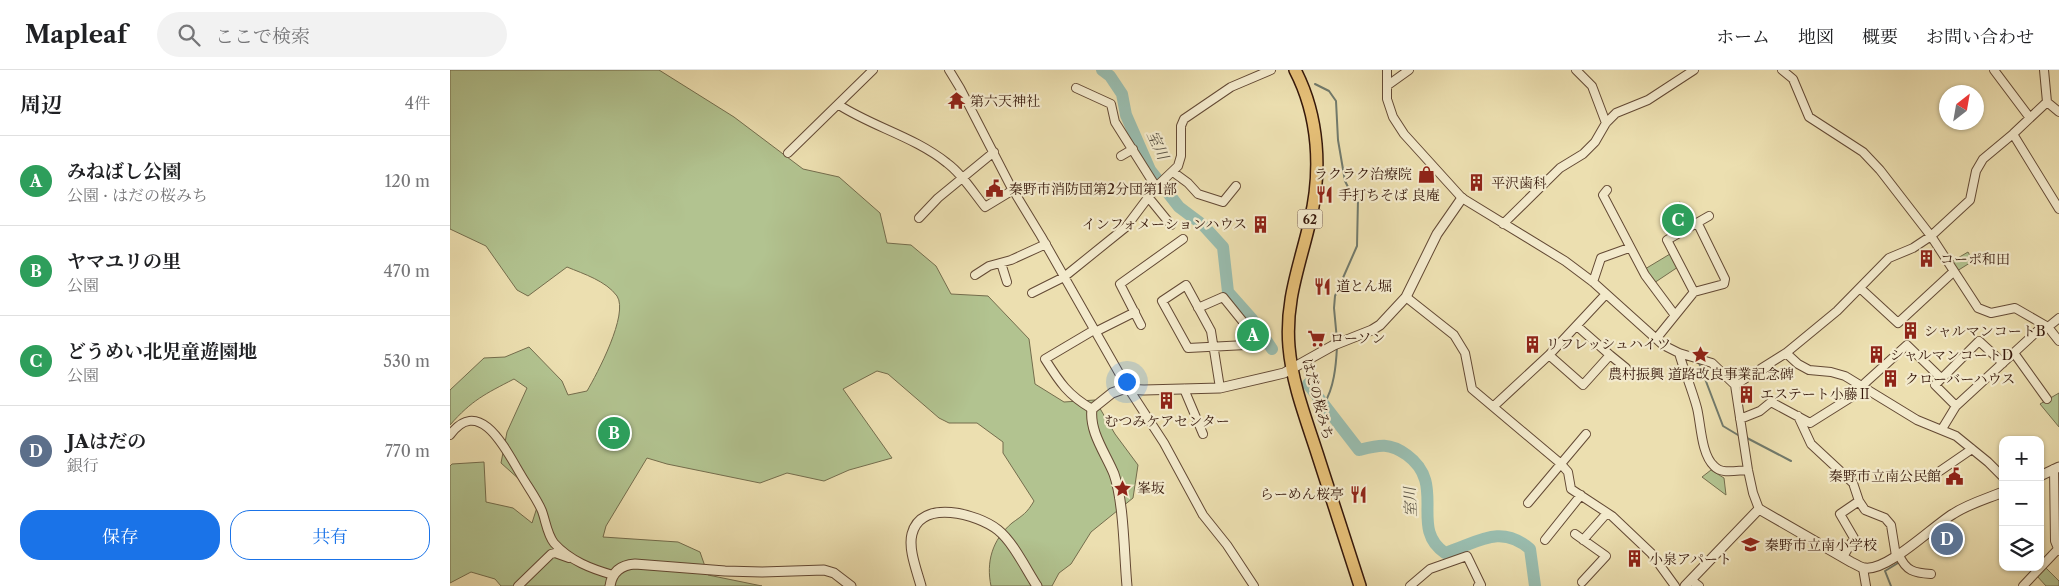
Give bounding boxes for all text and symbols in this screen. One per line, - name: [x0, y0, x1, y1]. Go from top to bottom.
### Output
- search box: [157, 12, 507, 57]
- text: Mapleaf: [25, 20, 127, 49]
- icon: search: [175, 21, 203, 49]
- text: ここで検索: [215, 25, 310, 48]
- text: ホーム: [1716, 26, 1770, 48]
- text: 地図: [1798, 26, 1834, 48]
- text: 概要: [1862, 26, 1898, 48]
- text: お問い合わせ: [1926, 26, 2034, 48]
- north arrow: [1939, 85, 1984, 130]
- temple icon: 第六天神社: [946, 91, 966, 111]
- text: 周辺: [20, 92, 62, 117]
- place label: 第六天神社: [970, 92, 1040, 110]
- text: 4件: [405, 93, 430, 113]
- water label: 室川: [1143, 127, 1174, 164]
- text: みねばし公園: [67, 160, 181, 183]
- shop icon: ラクラク治療院: [1416, 164, 1436, 184]
- place label: ラクラク治療院: [1314, 165, 1412, 183]
- text: A: [30, 171, 42, 191]
- text: 120 m: [385, 171, 430, 191]
- building icon: 平沢歯科: [1467, 173, 1487, 193]
- place label: 平沢歯科: [1491, 174, 1547, 192]
- public building icon: 秦野市消防団第2分団第1部: [985, 179, 1005, 199]
- place label: 秦野市消防団第2分団第1部: [1009, 180, 1177, 198]
- text: 公園 · はだの桜みち: [67, 185, 208, 205]
- restaurant icon: 手打ちそば 良庵: [1314, 185, 1334, 205]
- place label: 手打ちそば 良庵: [1338, 186, 1440, 204]
- pin: C: [1662, 201, 1694, 239]
- road number: 62: [1298, 210, 1322, 228]
- building icon: インフォメーションハウス: [1251, 214, 1271, 234]
- place label: インフォメーションハウス: [1082, 215, 1247, 233]
- building icon: コーポ和田: [1916, 249, 1936, 269]
- text: ヤマユリの里: [67, 250, 181, 273]
- place label: コーポ和田: [1940, 250, 2010, 268]
- text: B: [30, 261, 42, 281]
- text: 470 m: [384, 261, 430, 281]
- text: 公園: [67, 275, 99, 295]
- restaurant icon: 道とん堀: [1312, 276, 1332, 296]
- place label: 道とん堀: [1336, 277, 1392, 295]
- pin: A: [1237, 316, 1269, 354]
- building icon: シャルマンコートB: [1900, 321, 1920, 341]
- place label: シャルマンコートB: [1924, 322, 2046, 340]
- supermarket icon: ローソン: [1306, 328, 1326, 348]
- place label: ローソン: [1330, 329, 1385, 347]
- building icon: リフレッシュハイツ: [1522, 334, 1542, 354]
- place label: リフレッシュハイツ: [1546, 335, 1671, 353]
- text: どうめい北児童遊園地: [67, 340, 257, 363]
- place icon: 農村振興 道路改良事業記念碑: [1691, 344, 1711, 364]
- building icon: シャルマンコートD: [1866, 345, 1886, 365]
- place label: シャルマンコートD: [1890, 346, 2013, 364]
- text: C: [30, 351, 42, 371]
- text: 530 m: [383, 351, 430, 371]
- street label: はだの桜みち: [1298, 356, 1338, 442]
- text: 公園: [67, 365, 99, 385]
- place label: 農村振興 道路改良事業記念碑: [1608, 365, 1794, 383]
- your location: [1114, 369, 1140, 395]
- building icon: クローバーハウス: [1881, 369, 1901, 389]
- place label: クローバーハウス: [1905, 370, 2015, 388]
- building icon: エステート小藤Ⅱ: [1736, 384, 1756, 404]
- place label: エステート小藤Ⅱ: [1760, 385, 1872, 403]
- building icon: むつみケアセンター: [1157, 391, 1177, 411]
- place label: むつみケアセンター: [1104, 412, 1230, 430]
- pin: B: [598, 414, 630, 452]
- text: JAはだの: [67, 430, 146, 453]
- map controls: [1999, 436, 2044, 571]
- button: +: [1999, 436, 2044, 481]
- text: D: [29, 441, 43, 461]
- text: 770 m: [385, 441, 430, 461]
- text: 銀行: [67, 455, 99, 475]
- public building icon: 秦野市立南公民館: [1945, 466, 1965, 486]
- place label: 秦野市立南公民館: [1829, 467, 1941, 485]
- place icon: 峯坂: [1113, 478, 1133, 498]
- place label: 峯坂: [1137, 479, 1165, 497]
- button: −: [1999, 481, 2044, 526]
- restaurant icon: らーめん桜亭: [1348, 484, 1368, 504]
- place label: らーめん桜亭: [1260, 485, 1344, 503]
- water label: 室川: [1400, 485, 1420, 517]
- button: 保存: [20, 510, 220, 560]
- button: 共有: [230, 510, 430, 560]
- pin: D: [1931, 520, 1963, 558]
- button: layers: [1999, 526, 2044, 571]
- school or university icon: 秦野市立南小学校: [1741, 535, 1761, 555]
- place label: 秦野市立南小学校: [1765, 536, 1877, 554]
- building icon: 小泉アパート: [1625, 549, 1645, 569]
- place label: 小泉アパート: [1649, 550, 1732, 568]

